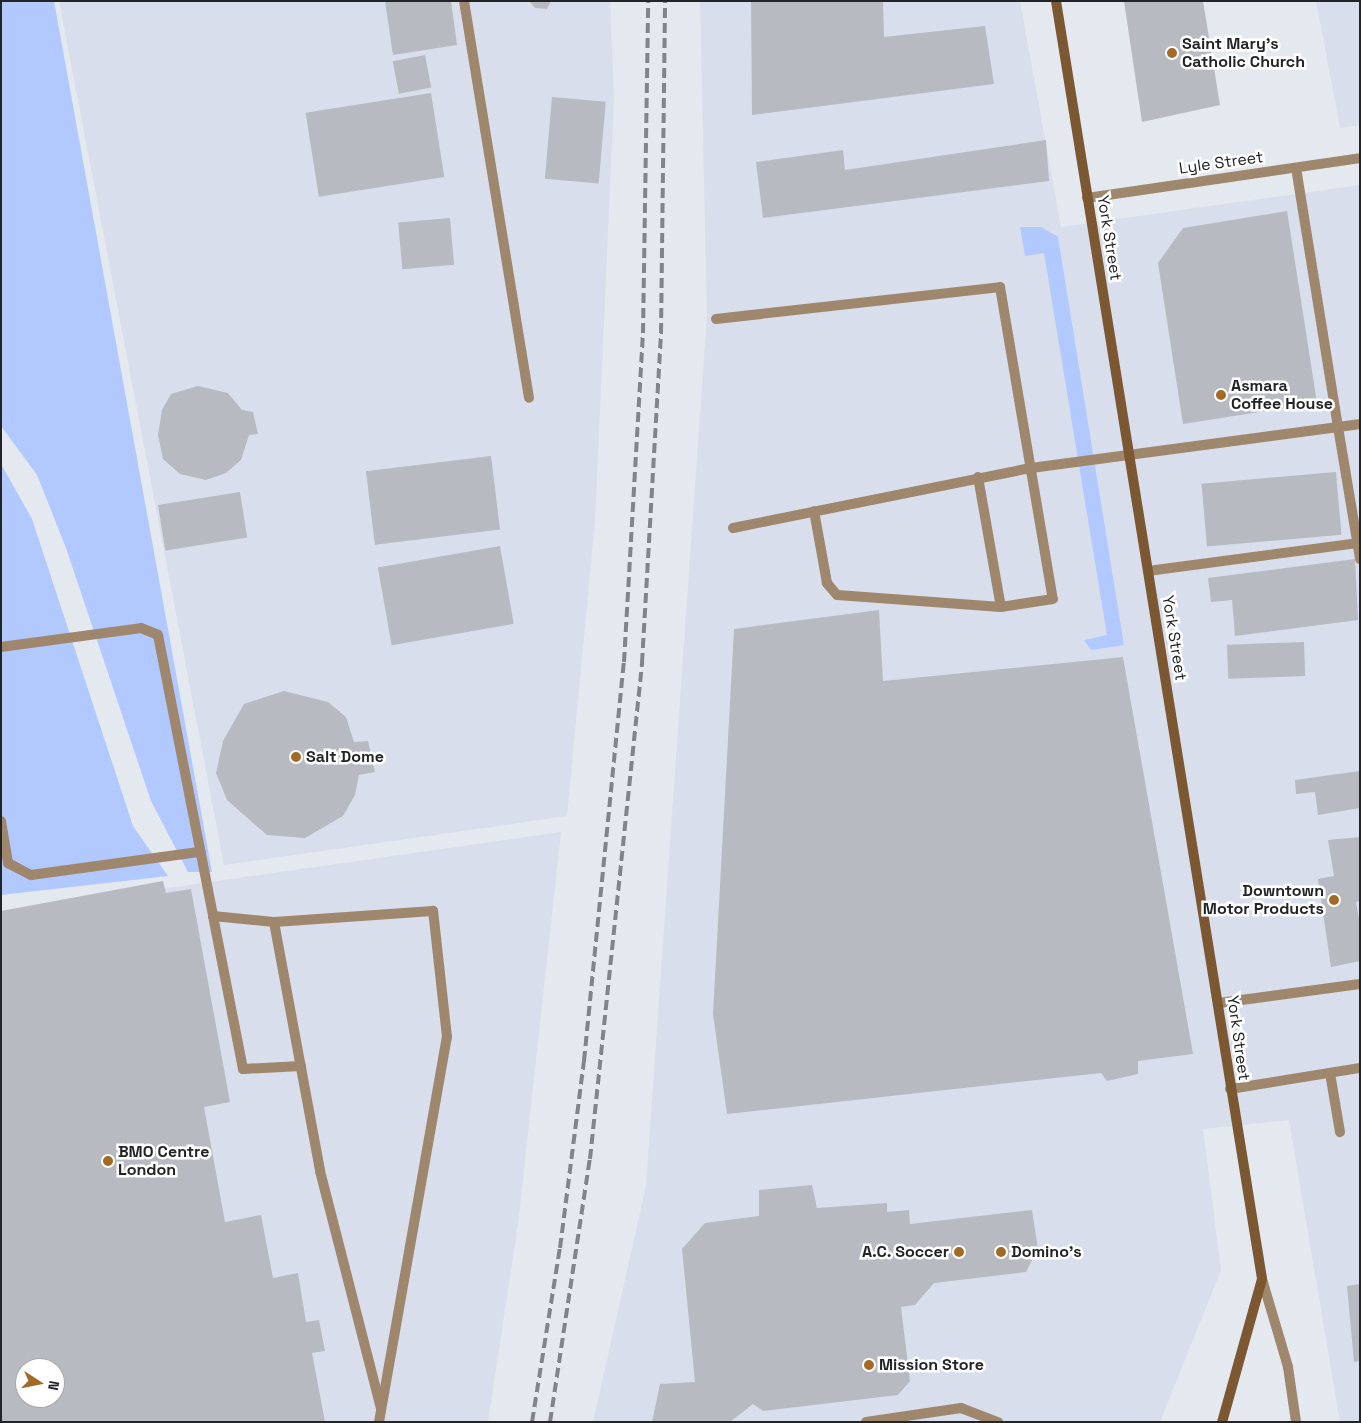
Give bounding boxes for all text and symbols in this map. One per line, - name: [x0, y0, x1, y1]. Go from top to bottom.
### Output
- place label: Saint Mary's Catholic Church: [1182, 34, 1305, 72]
- marker: Saint Mary's Catholic Church: [1166, 47, 1178, 59]
- street label: Lyle Street: [1178, 148, 1264, 178]
- street label: York Street: [1093, 194, 1125, 282]
- place label: Asmara Coffee House: [1231, 376, 1333, 414]
- marker: Asmara Coffee House: [1215, 389, 1227, 401]
- street label: York Street: [1158, 594, 1190, 682]
- place label: Salt Dome: [306, 747, 384, 767]
- marker: Salt Dome: [290, 751, 302, 763]
- place label: Downtown Motor Products: [1203, 881, 1324, 919]
- marker: Downtown Motor Products: [1328, 894, 1340, 906]
- street label: York Street: [1223, 994, 1253, 1082]
- place label: BMO Centre London: [118, 1142, 209, 1180]
- marker: BMO Centre London: [102, 1155, 114, 1167]
- place label: A.C. Soccer: [861, 1242, 949, 1262]
- place label: Domino's: [1011, 1242, 1082, 1262]
- marker: A.C. Soccer: [953, 1246, 965, 1258]
- marker: Domino's: [995, 1246, 1007, 1258]
- place label: Mission Store: [879, 1355, 984, 1375]
- north arrow: [15, 1358, 65, 1408]
- marker: Mission Store: [863, 1359, 875, 1371]
- text: N: [44, 1379, 63, 1392]

